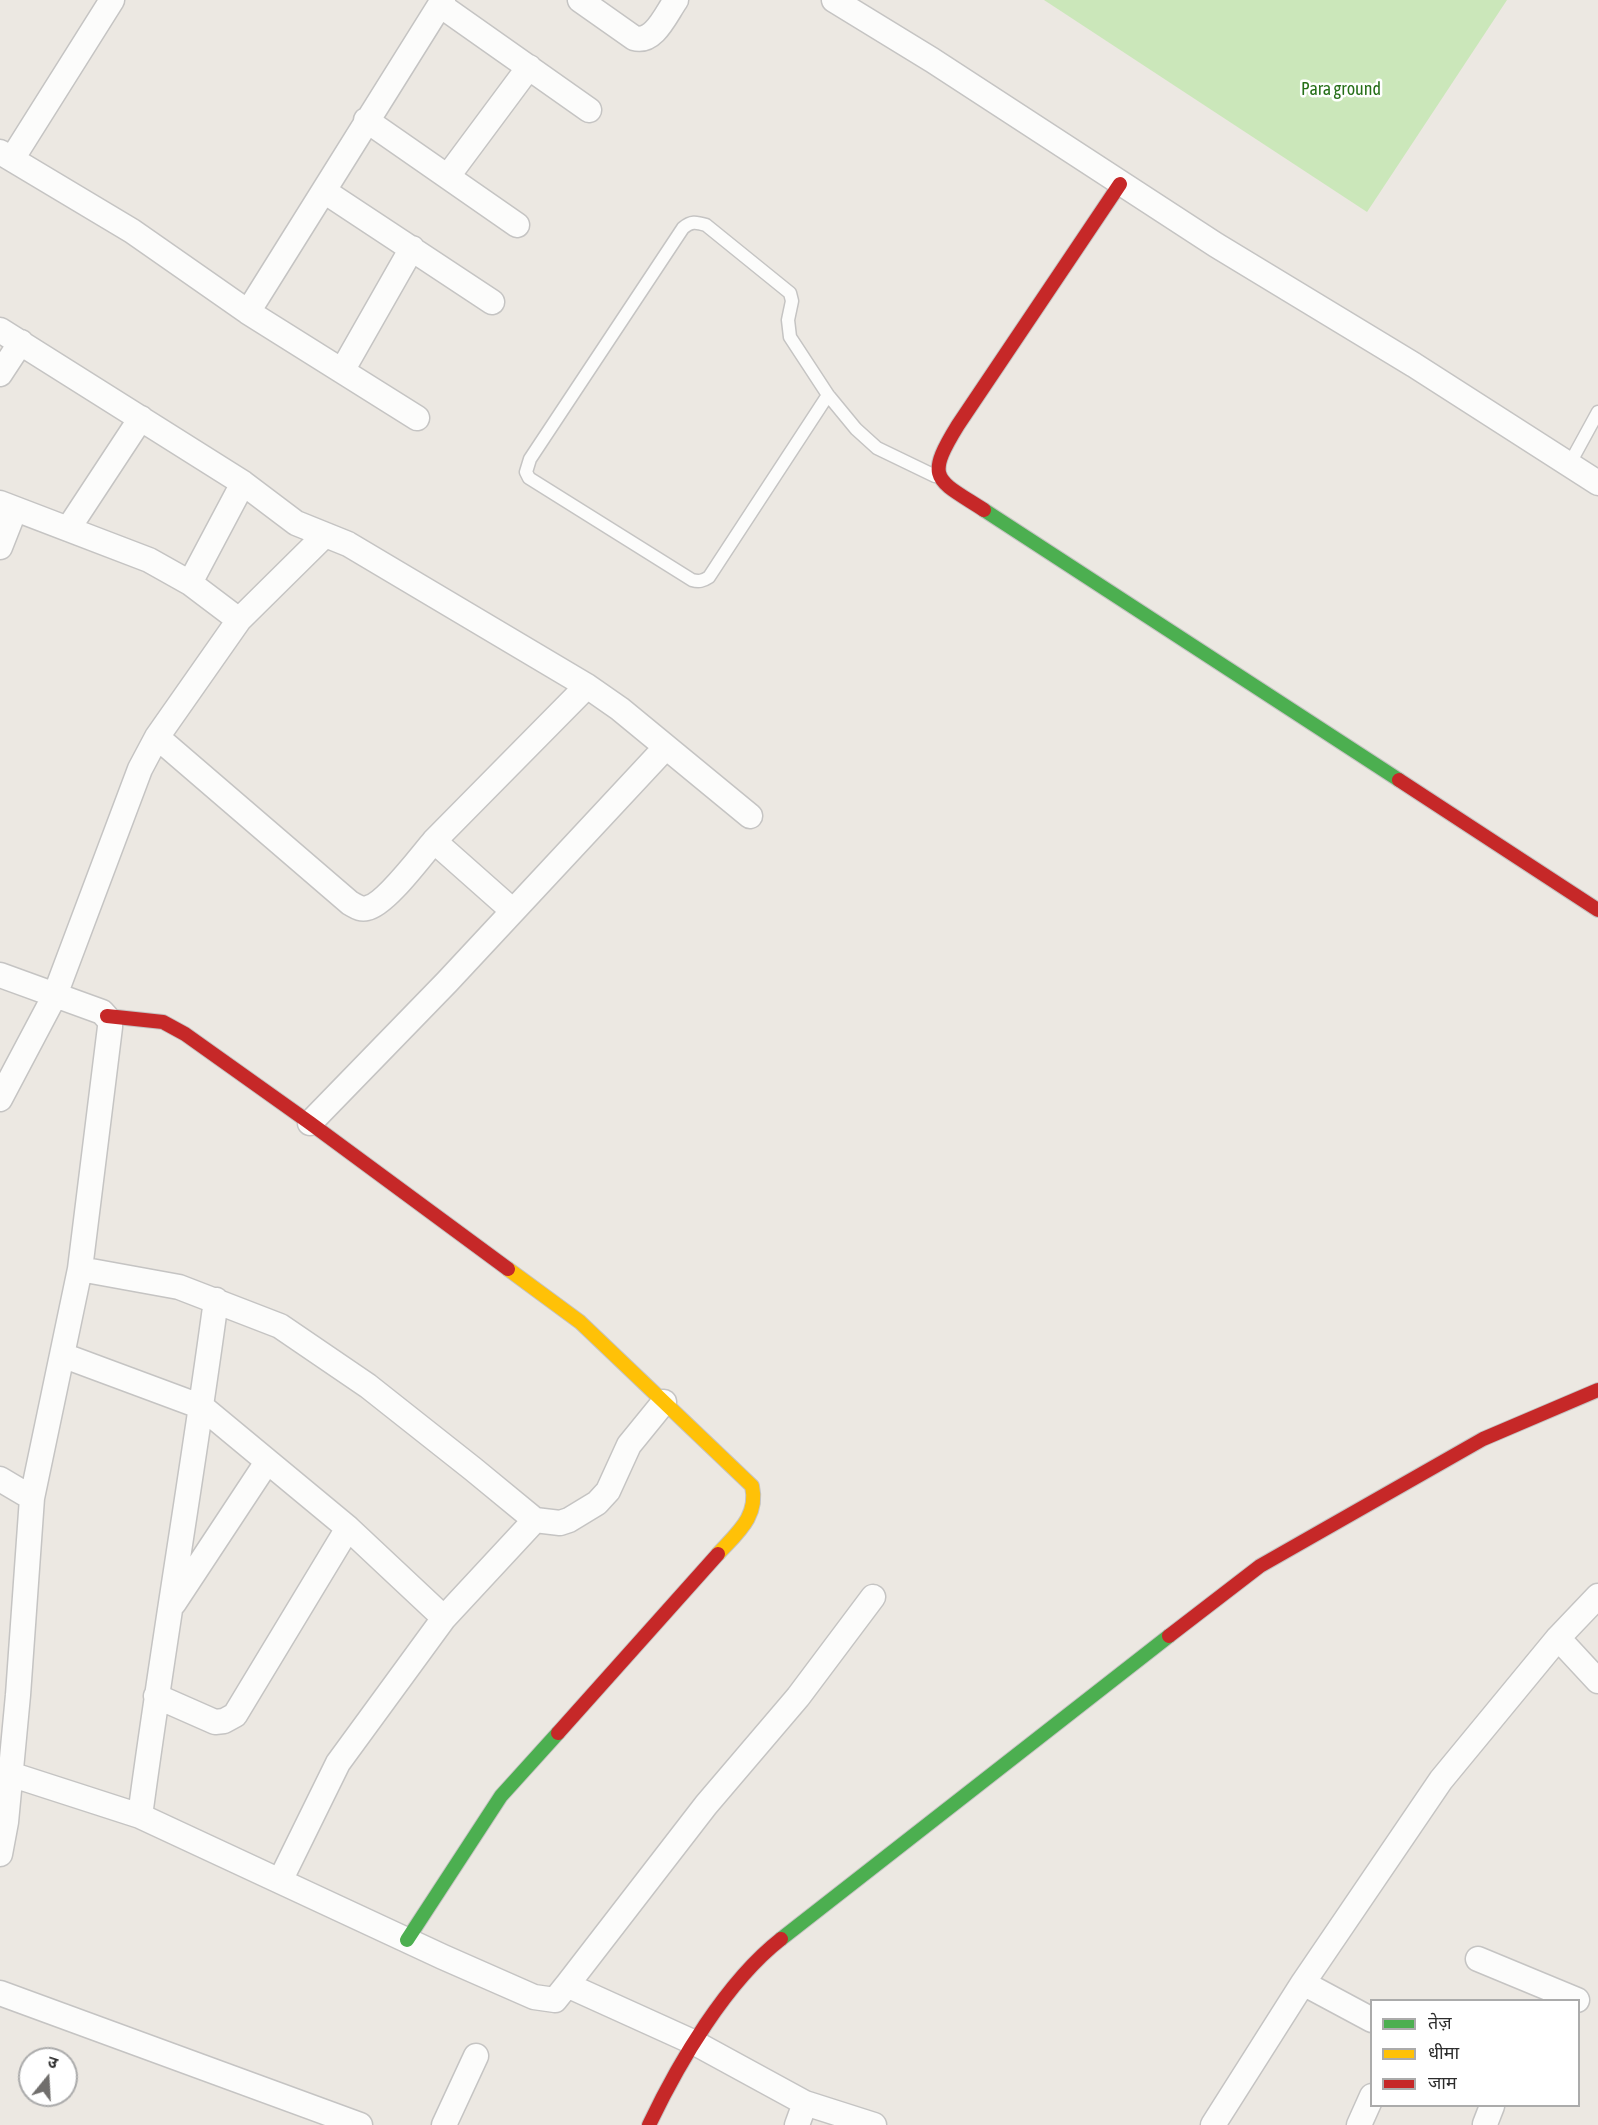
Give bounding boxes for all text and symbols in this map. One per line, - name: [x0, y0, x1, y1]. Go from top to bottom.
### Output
- park label: Para ground: [1301, 78, 1381, 100]
- legend: [1370, 1999, 1580, 2107]
- text: तेज़: [1428, 2012, 1452, 2033]
- text: धीमा: [1428, 2042, 1459, 2063]
- north arrow: [18, 2047, 78, 2107]
- text: उ: [46, 2052, 60, 2072]
- text: जाम: [1428, 2072, 1457, 2093]

